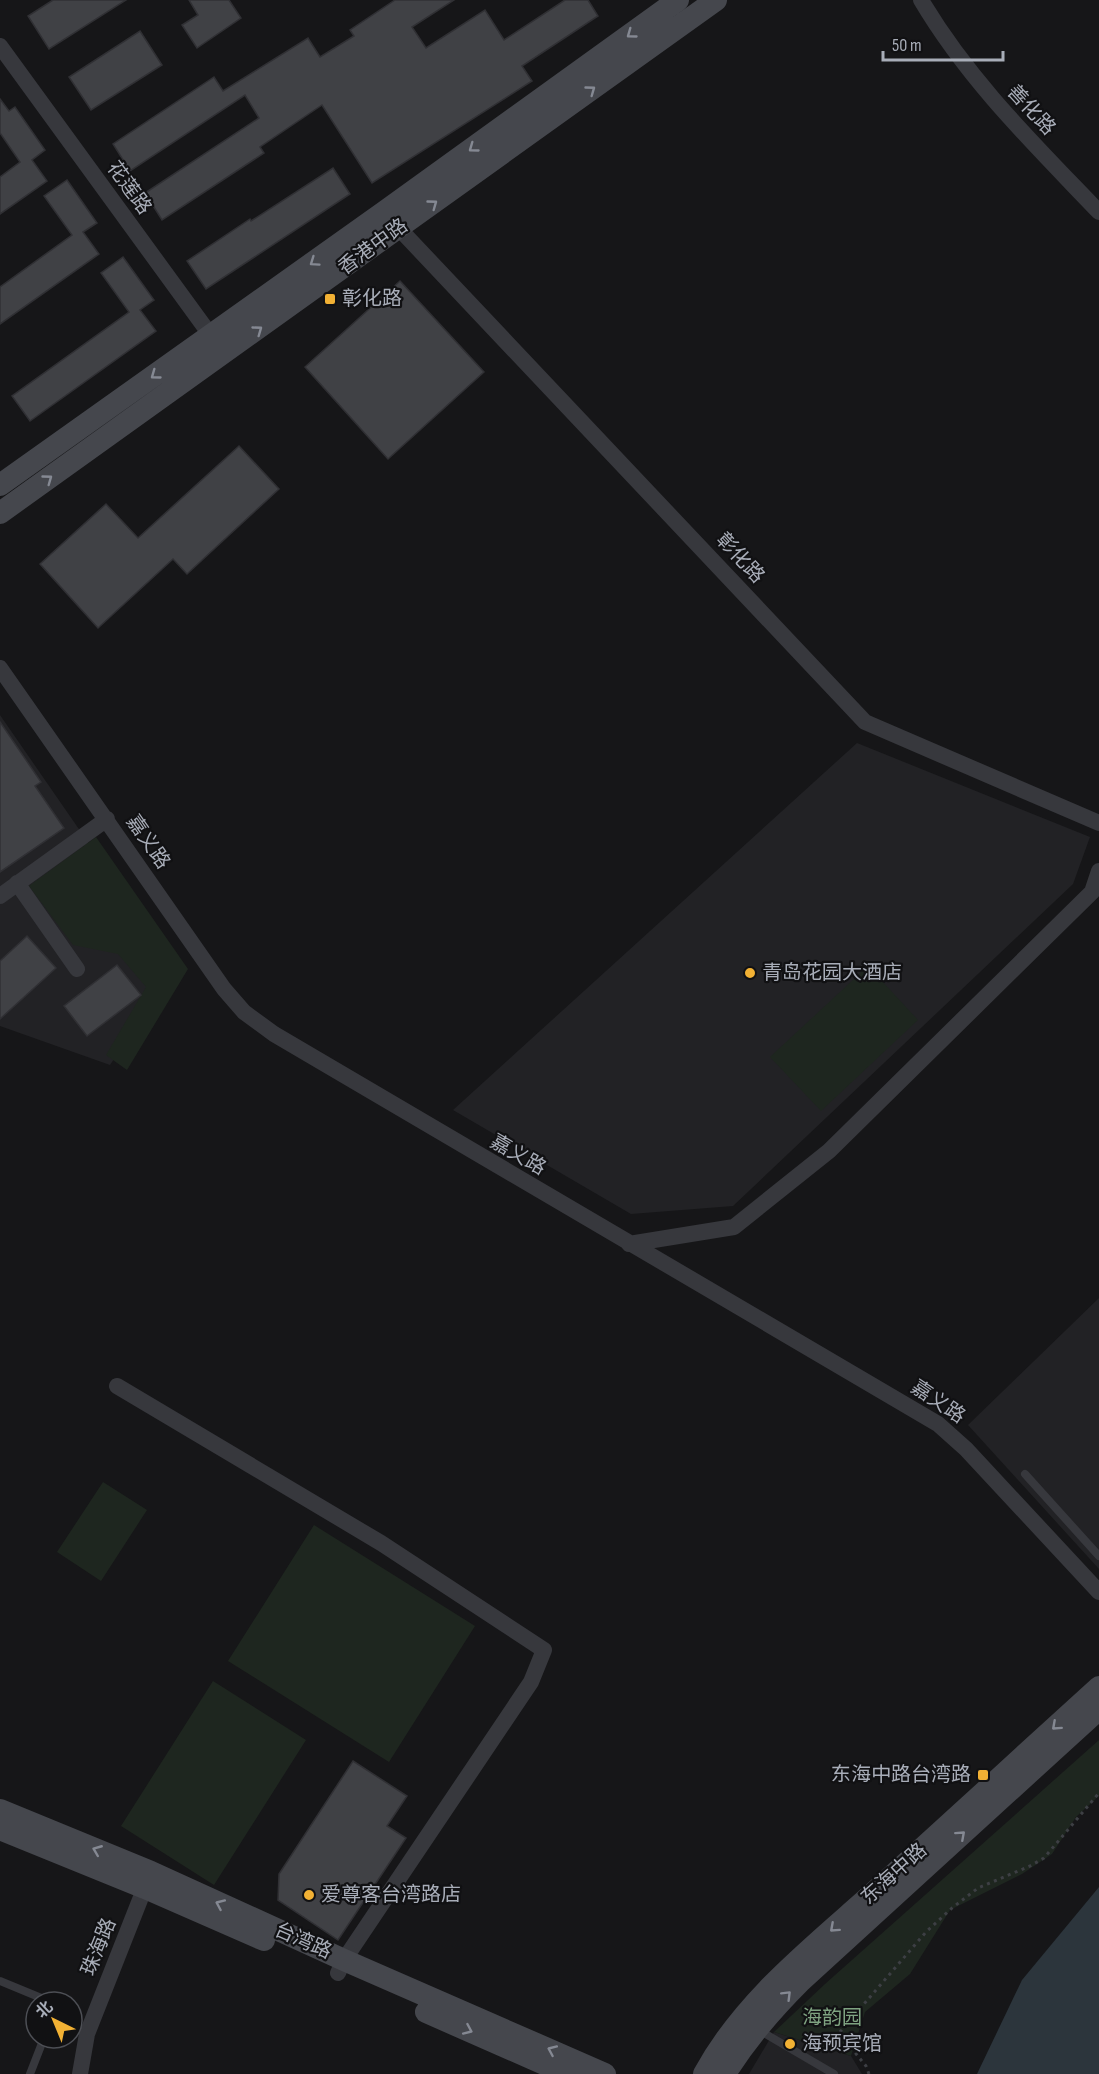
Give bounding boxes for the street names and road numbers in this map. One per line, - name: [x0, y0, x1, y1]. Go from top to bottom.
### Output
- street label: 善化路: [1002, 80, 1060, 140]
- street label: 花莲路: [102, 157, 156, 219]
- street label: 香港中路: [334, 214, 412, 280]
- street label: 彰化路: [711, 528, 769, 588]
- street label: 嘉义路: [121, 811, 175, 873]
- street label: 嘉义路: [486, 1130, 550, 1180]
- street label: 嘉义路: [906, 1375, 970, 1429]
- street label: 东海中路: [856, 1838, 932, 1910]
- street label: 珠海路: [77, 1915, 121, 1979]
- street label: 台湾路: [271, 1918, 335, 1964]

